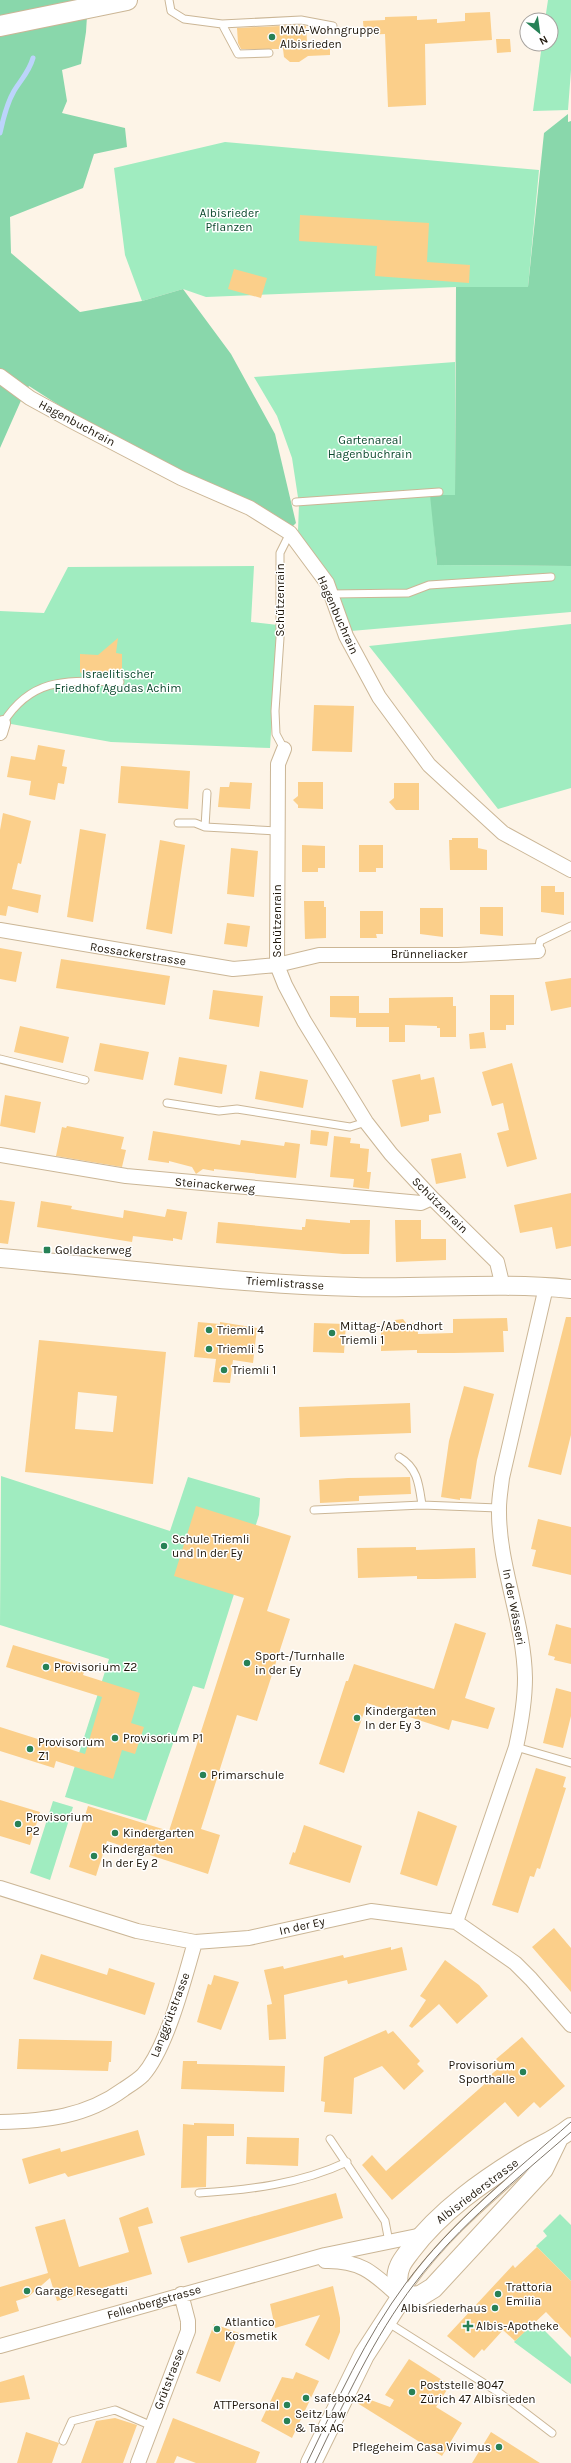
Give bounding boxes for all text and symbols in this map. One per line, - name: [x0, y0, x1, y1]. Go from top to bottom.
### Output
- north arrow: [519, 12, 559, 52]
- place label: MNA-Wohngruppe Albisrieden: [280, 23, 379, 51]
- marker: MNA-Wohngruppe Albisrieden: [267, 32, 277, 42]
- text: N: [537, 33, 550, 48]
- park label: Albisrieder Pflanzen: [200, 206, 259, 234]
- street label: Hagenbuchrain: [36, 397, 118, 449]
- park label: Gartenareal Hagenbuchrain: [328, 433, 412, 461]
- street label: Schützenrain: [273, 563, 287, 637]
- street label: Hagenbuchrain: [314, 574, 362, 656]
- park label: Israelitischer Friedhof Agudas Achim: [54, 667, 182, 695]
- street label: Schützenrain: [270, 884, 284, 958]
- street label: Rossackerstrasse: [89, 939, 187, 969]
- street label: Brünneliacker: [391, 947, 468, 961]
- street label: Schützenrain: [409, 1174, 471, 1236]
- street label: Steinackerweg: [174, 1175, 256, 1195]
- place label: Goldackerweg: [55, 1243, 132, 1257]
- marker: Goldackerweg: [42, 1245, 52, 1255]
- street label: Triemlistrasse: [246, 1273, 324, 1293]
- place label: Mittag-/Abendhort Triemli 1: [340, 1319, 443, 1347]
- place label: Triemli 4: [217, 1323, 264, 1337]
- marker: Triemli 4: [204, 1325, 214, 1335]
- marker: Mittag-/Abendhort Triemli 1: [327, 1328, 337, 1338]
- place label: Triemli 5: [217, 1342, 264, 1356]
- marker: Triemli 5: [204, 1344, 214, 1354]
- place label: Triemli 1: [232, 1363, 276, 1377]
- marker: Triemli 1: [219, 1365, 229, 1375]
- place label: Schule Triemli und In der Ey: [172, 1532, 250, 1560]
- marker: Schule Triemli und In der Ey: [159, 1541, 169, 1551]
- street label: In der Wässeri: [500, 1568, 528, 1646]
- place label: Sport-/Turnhalle in der Ey: [255, 1649, 345, 1677]
- marker: Sport-/Turnhalle in der Ey: [242, 1658, 252, 1668]
- place label: Provisorium Z2: [54, 1660, 137, 1674]
- marker: Provisorium Z2: [41, 1662, 51, 1672]
- place label: Kindergarten In der Ey 3: [365, 1704, 436, 1732]
- marker: Kindergarten In der Ey 3: [352, 1713, 362, 1723]
- place label: Provisorium P1: [123, 1731, 203, 1745]
- marker: Provisorium P1: [110, 1733, 120, 1743]
- place label: Provisorium Z1: [38, 1735, 104, 1763]
- marker: Provisorium Z1: [25, 1744, 35, 1754]
- place label: Primarschule: [211, 1768, 284, 1782]
- marker: Primarschule: [198, 1770, 208, 1780]
- place label: Provisorium P2: [26, 1810, 92, 1838]
- marker: Provisorium P2: [13, 1819, 23, 1829]
- place label: Kindergarten: [123, 1826, 194, 1840]
- marker: Kindergarten: [110, 1828, 120, 1838]
- place label: Kindergarten In der Ey 2: [102, 1842, 173, 1870]
- marker: Kindergarten In der Ey 2: [89, 1851, 99, 1861]
- street label: In der Ey: [278, 1914, 327, 1938]
- street label: Langgrütstrasse: [147, 1971, 193, 2059]
- place label: Provisorium Sporthalle: [449, 2058, 515, 2086]
- marker: Provisorium Sporthalle: [518, 2067, 528, 2077]
- street label: Albisriederstrasse: [433, 2155, 521, 2227]
- place label: Trattoria Emilia: [506, 2280, 552, 2308]
- street label: Fellenbergstrasse: [105, 2282, 203, 2322]
- place label: Garage Resegatti: [35, 2284, 128, 2298]
- marker: Garage Resegatti: [22, 2286, 32, 2296]
- marker: Trattoria Emilia: [493, 2289, 503, 2299]
- place label: Albisriederhaus: [401, 2301, 487, 2315]
- marker: Albisriederhaus: [490, 2303, 500, 2313]
- place label: Atlantico Kosmetik: [225, 2315, 278, 2343]
- place label: Albis-Apotheke: [476, 2319, 559, 2333]
- marker: Albis-Apotheke: [463, 2321, 473, 2331]
- marker: Atlantico Kosmetik: [212, 2324, 222, 2334]
- street label: Grütstrasse: [151, 2346, 187, 2412]
- place label: Poststelle 8047 Zürich 47 Albisrieden: [420, 2378, 536, 2406]
- marker: Poststelle 8047 Zürich 47 Albisrieden: [407, 2387, 417, 2397]
- place label: safebox24: [314, 2391, 371, 2405]
- marker: safebox24: [301, 2393, 311, 2403]
- place label: ATTPersonal: [213, 2398, 279, 2412]
- marker: ATTPersonal: [282, 2400, 292, 2410]
- place label: Seitz Law & Tax AG: [295, 2407, 346, 2435]
- marker: Seitz Law & Tax AG: [282, 2416, 292, 2426]
- place label: Pflegeheim Casa Vivimus: [352, 2440, 491, 2454]
- marker: Pflegeheim Casa Vivimus: [494, 2442, 504, 2452]

